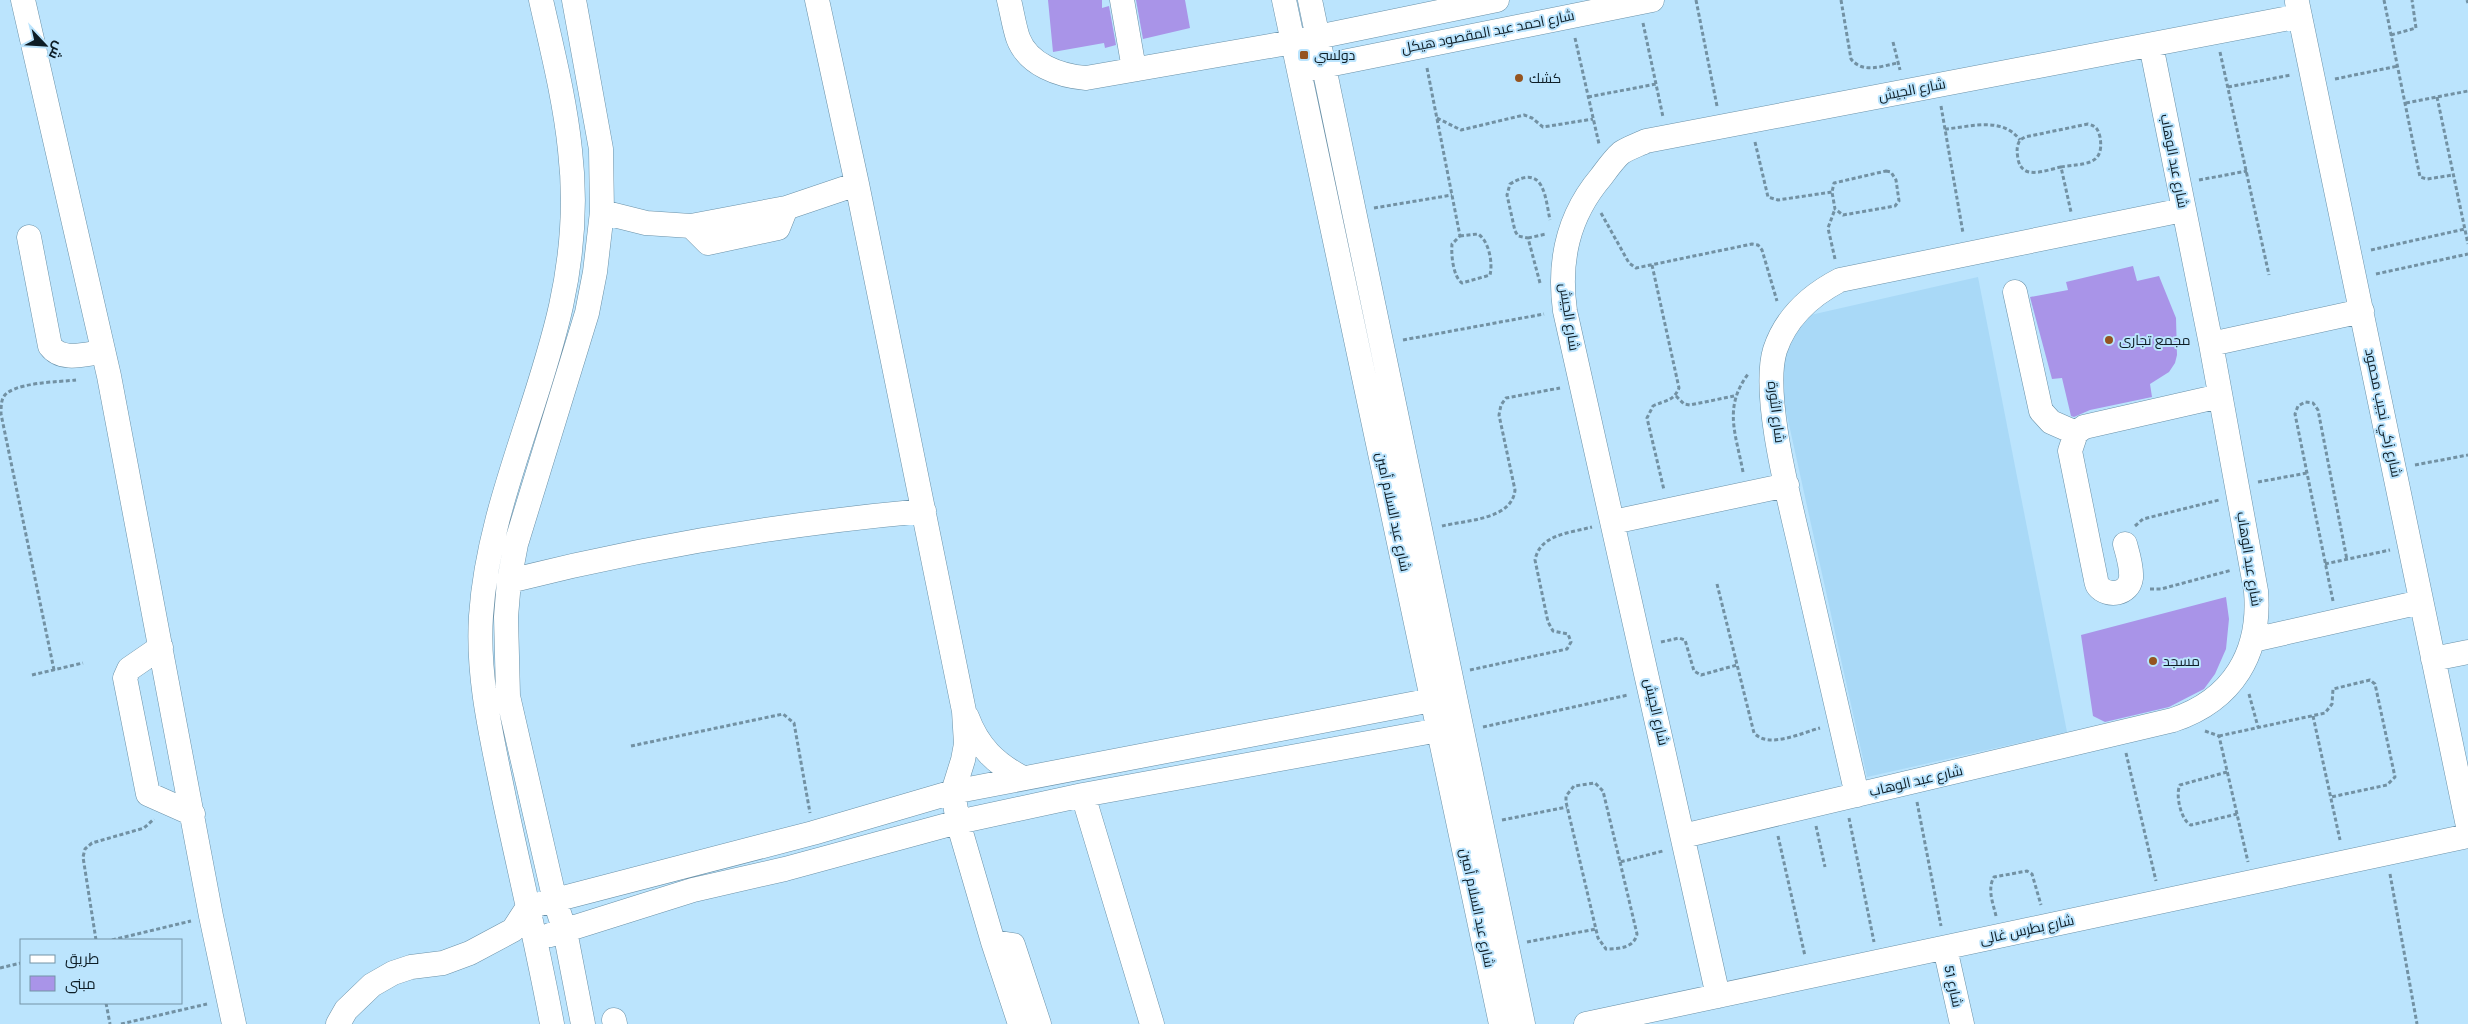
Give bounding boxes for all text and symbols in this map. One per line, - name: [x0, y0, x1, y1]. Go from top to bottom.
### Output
- street label: شارع احمد عبد المقصود هيكل: [1400, 7, 1576, 57]
- north arrow: [20, 20, 70, 70]
- text: ش: [45, 39, 68, 62]
- place label: دولسي: [1314, 47, 1355, 66]
- marker: دولسي: [1298, 49, 1310, 61]
- place label: كشك: [1529, 70, 1561, 87]
- marker: كشك: [1513, 72, 1525, 84]
- street label: شارع الجيش: [1877, 75, 1947, 105]
- street label: شارع عبد الوهاب: [2157, 112, 2191, 210]
- street label: شارع الجيش: [1555, 282, 1583, 352]
- place label: مجمع تجارى: [2119, 332, 2191, 349]
- marker: مجمع تجارى: [2103, 334, 2115, 346]
- street label: شارع زكي نجيب محمود: [2358, 347, 2405, 480]
- street label: شارع الثورة: [1764, 380, 1788, 444]
- street label: شارع عبد السلام أمين: [1371, 451, 1415, 573]
- street label: شارع عبد الوهاب: [2233, 510, 2265, 608]
- place label: مسجد: [2163, 653, 2200, 670]
- marker: مسجد: [2147, 655, 2159, 667]
- street label: شارع الجيش: [1640, 677, 1672, 747]
- street label: شارع عبد الوهاب: [1867, 762, 1965, 800]
- street label: شارع عبد السلام أمين: [1455, 847, 1499, 969]
- street label: شارع بطرس غالى: [1978, 912, 2076, 948]
- legend: [20, 939, 182, 1004]
- text: طريق: [65, 950, 99, 969]
- street label: شارع 51: [1940, 963, 1966, 1009]
- text: مبنى: [65, 975, 96, 994]

